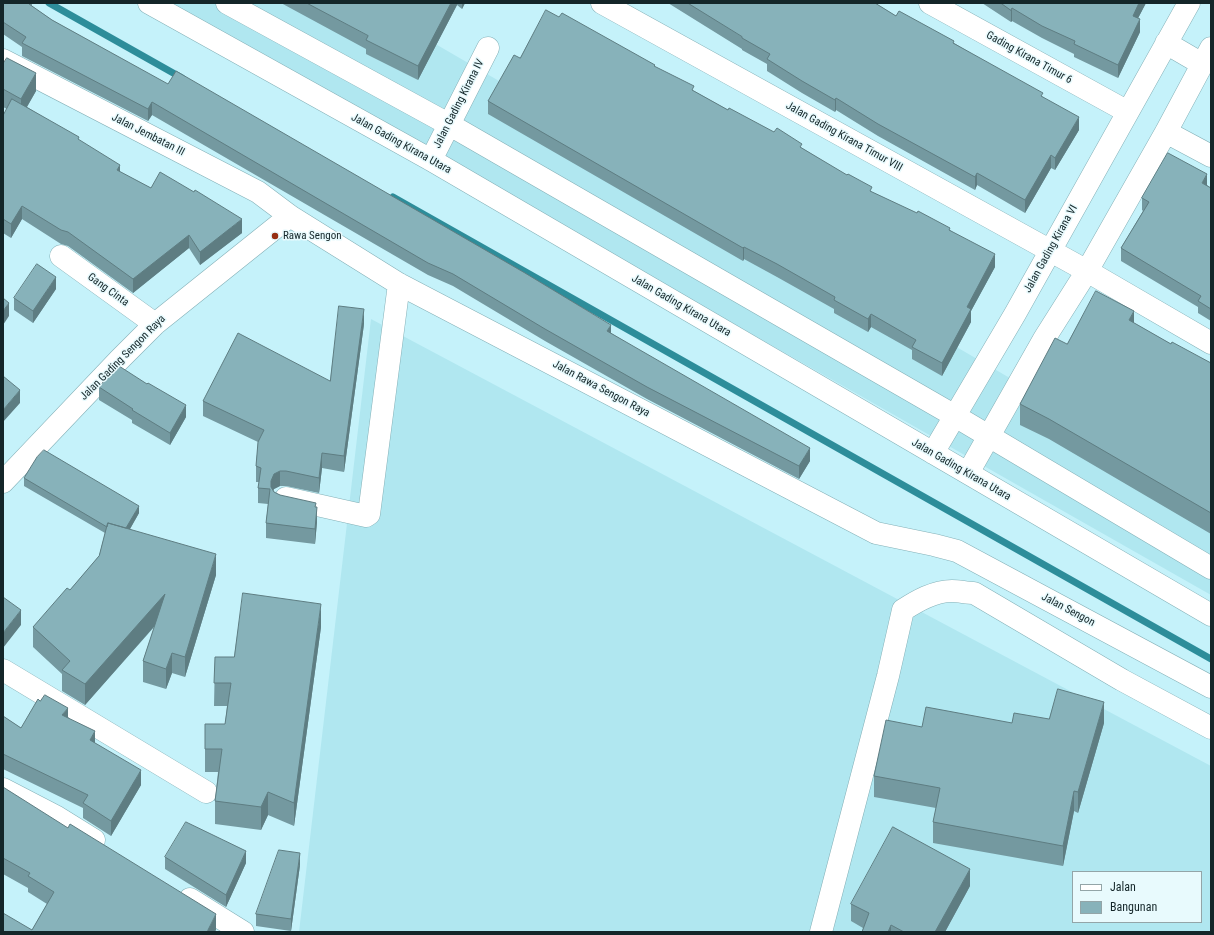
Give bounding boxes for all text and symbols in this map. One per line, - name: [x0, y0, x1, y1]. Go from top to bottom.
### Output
- street label: Gading Kirana Timur 6: [984, 29, 1074, 87]
- street label: Jalan Gading Kirana IV: [431, 57, 487, 151]
- street label: Jalan Gading Kirana Timur VIII: [783, 99, 905, 175]
- street label: Jalan Jembatan III: [109, 111, 187, 159]
- street label: Jalan Gading Kirana Utara: [349, 111, 453, 177]
- street label: Jalan Gading Kirana VI: [1021, 203, 1081, 295]
- place label: Rawa Sengon: [283, 229, 342, 243]
- marker: Rawa Sengon: [270, 231, 280, 241]
- street label: Gang Cinta: [85, 271, 131, 309]
- street label: Jalan Gading Kirana Utara: [629, 272, 733, 340]
- street label: Jalan Gading Sengon Raya: [78, 313, 168, 403]
- street label: Jalan Rawa Sengon Raya: [550, 358, 652, 420]
- street label: Jalan Gading Kirana Utara: [909, 436, 1013, 504]
- street label: Jalan Sengon: [1039, 590, 1097, 630]
- legend: [1072, 871, 1202, 923]
- text: Jalan: [1110, 880, 1136, 894]
- text: Bangunan: [1110, 900, 1157, 914]

